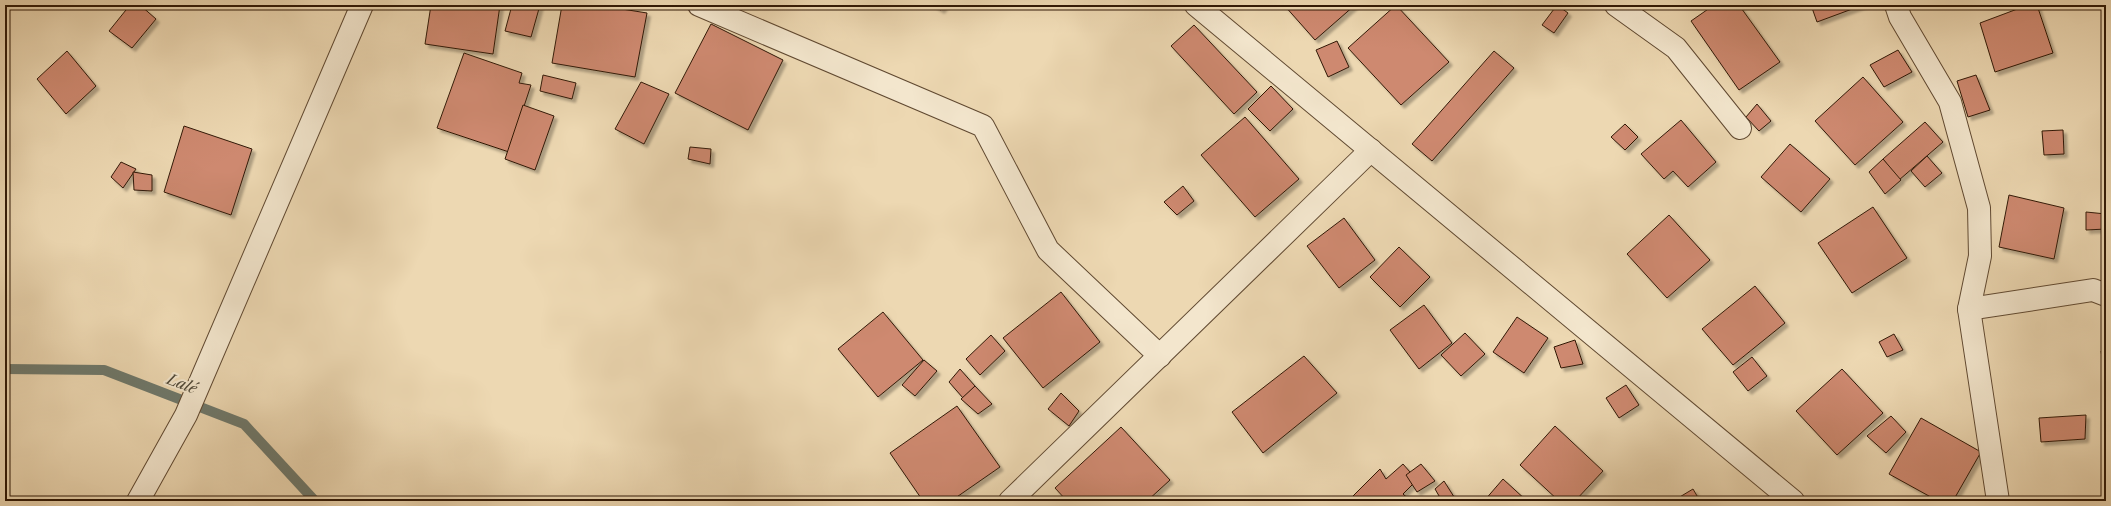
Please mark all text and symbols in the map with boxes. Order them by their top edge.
water label: Lalé [164,369,201,398]

